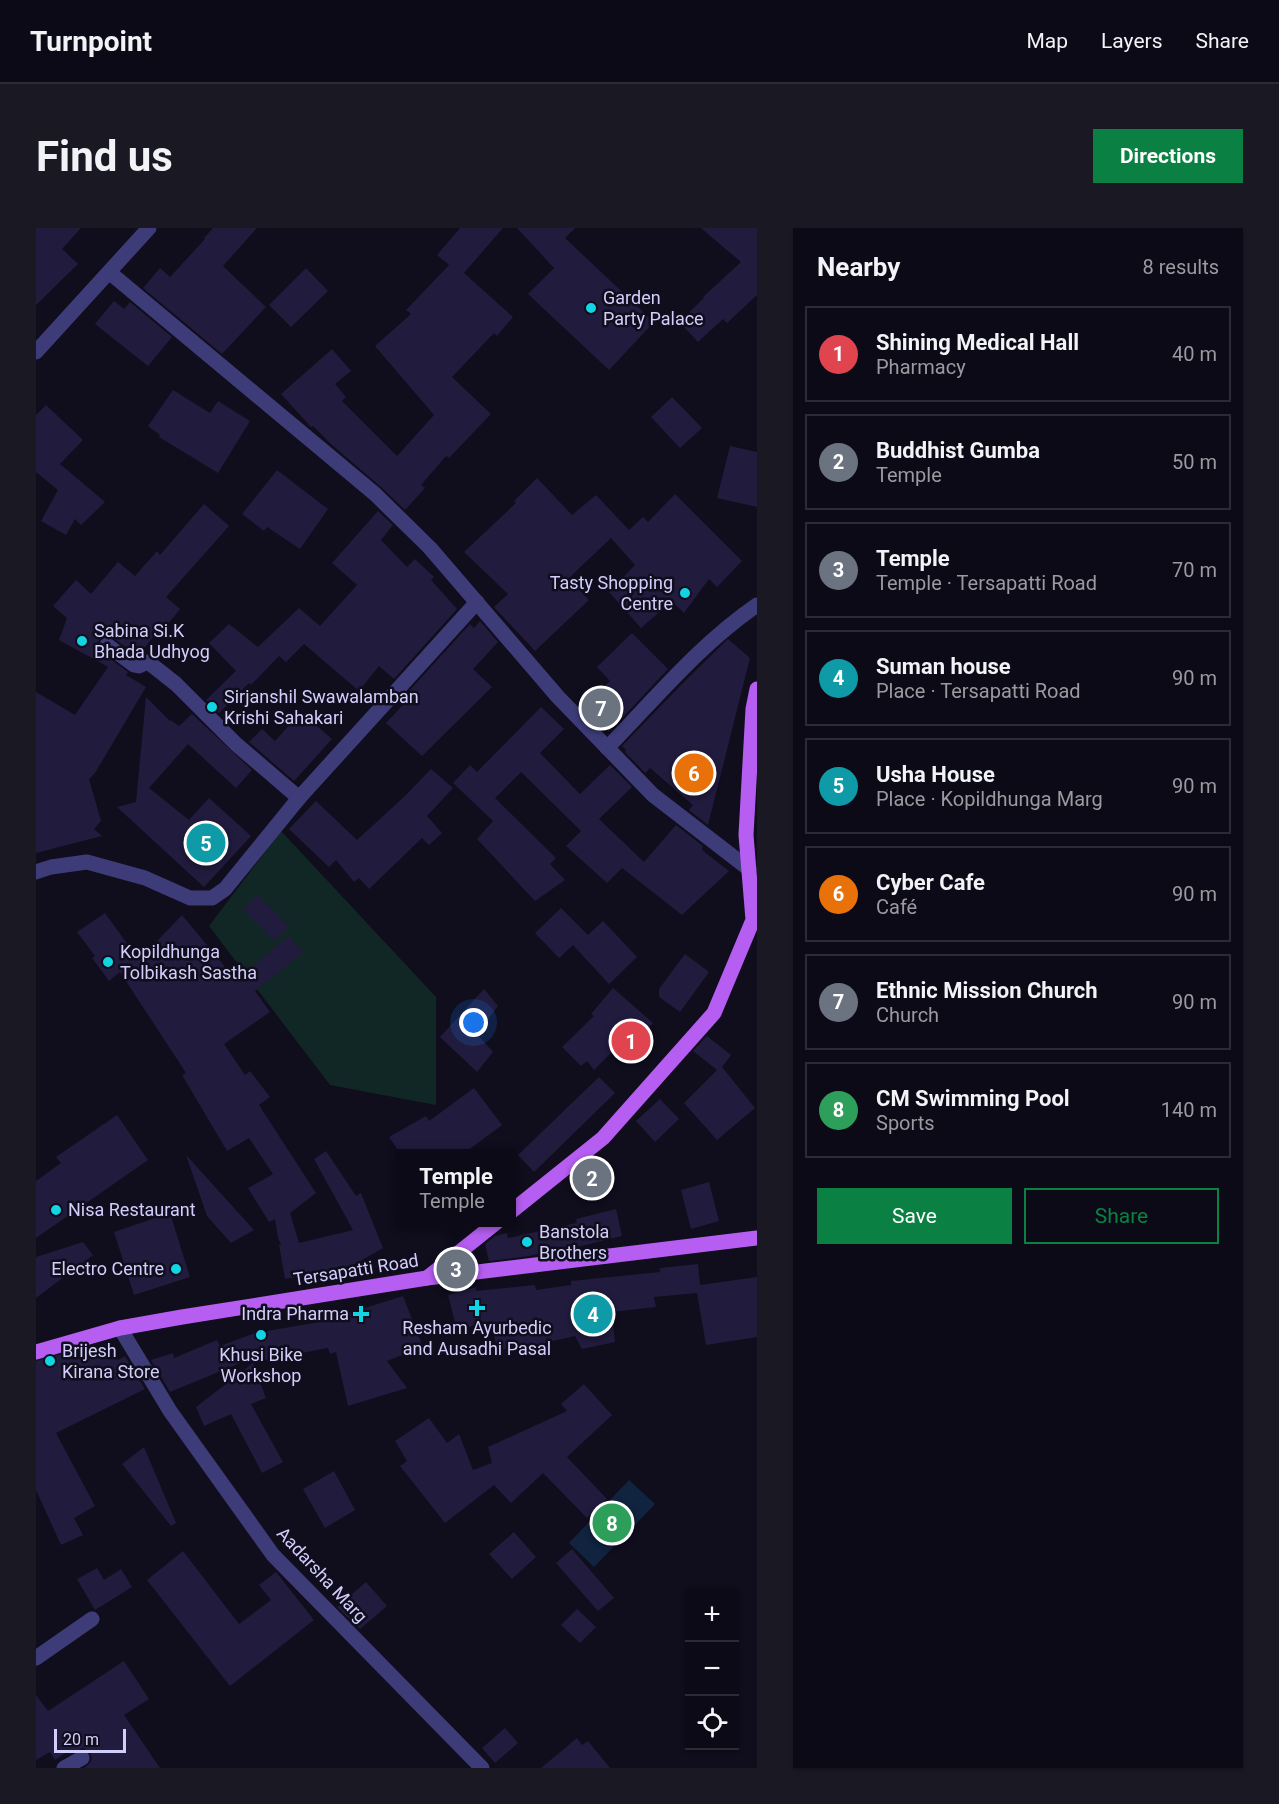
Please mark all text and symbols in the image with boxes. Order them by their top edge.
text: Turnpoint [30,25,152,58]
text: Map [1026,29,1068,53]
text: Layers [1101,29,1162,53]
text: Share [1195,29,1249,53]
button: Directions [1093,129,1243,183]
text: Find us [36,132,173,181]
text: Nearby [817,252,900,282]
text: 8 results [1143,255,1219,279]
place label: Garden Party Palace [603,287,704,329]
marker: Garden Party Palace [584,301,598,315]
text: Shining Medical Hall [876,330,1079,355]
text: 1 [833,342,844,366]
text: 40 m [1172,342,1217,366]
text: Pharmacy [876,355,966,379]
text: Buddhist Gumba [876,438,1040,463]
text: 2 [833,450,844,474]
text: 50 m [1172,450,1217,474]
text: Temple [876,463,942,487]
text: Temple [876,546,950,571]
text: 3 [833,558,844,582]
text: 70 m [1172,558,1217,582]
text: Temple · Tersapatti Road [876,571,1097,595]
place label: Tasty Shopping Centre [550,572,673,614]
marker: Tasty Shopping Centre [678,586,692,600]
place label: Sabina Si.K Bhada Udhyog [94,620,210,662]
marker: Sabina Si.K Bhada Udhyog [75,634,89,648]
text: Suman house [876,654,1011,679]
text: 4 [833,666,844,690]
text: 90 m [1172,666,1217,690]
text: Place · Tersapatti Road [876,679,1081,703]
place label: Sirjanshil Swawalamban Krishi Sahakari [224,686,419,728]
pin: 7 [582,686,620,730]
marker: Sirjanshil Swawalamban Krishi Sahakari [205,700,219,714]
pin: 6 [674,750,714,796]
text: Usha House [876,762,995,787]
text: 5 [833,774,844,798]
text: 90 m [1172,774,1217,798]
text: Place · Kopildhunga Marg [876,787,1103,811]
pin: 5 [186,820,226,866]
text: Cyber Cafe [876,870,985,895]
text: 6 [833,882,844,906]
text: 90 m [1172,882,1217,906]
text: Café [876,895,917,919]
place label: Kopildhunga Tolbikash Sastha [120,941,257,983]
marker: Kopildhunga Tolbikash Sastha [101,955,115,969]
text: Ethnic Mission Church [876,978,1098,1003]
text: 7 [833,990,844,1014]
text: 90 m [1172,990,1217,1014]
text: Church [876,1003,939,1027]
your location [459,1008,488,1037]
pin: 1 [612,1018,650,1064]
text: CM Swimming Pool [876,1086,1070,1111]
text: 8 [833,1098,844,1122]
text: 140 m [1161,1098,1217,1122]
text: Sports [876,1111,935,1135]
popup [396,1149,516,1227]
pin: 2 [572,1156,612,1200]
text: Temple [419,1164,493,1189]
button: Save [817,1188,1012,1244]
button: Share [1024,1188,1219,1244]
text: Temple [419,1189,485,1213]
place label: Nisa Restaurant [68,1199,196,1220]
marker: Nisa Restaurant [49,1203,63,1217]
place label: Banstola Brothers [539,1221,609,1263]
marker: Banstola Brothers [520,1235,534,1249]
pin: 3 [436,1246,476,1292]
street label: Tersapatti Road [292,1249,420,1290]
place label: Electro Centre [51,1258,164,1279]
marker: Electro Centre [169,1262,183,1276]
pin: 4 [574,1292,612,1336]
marker: Resham Ayurbedic and Ausadhi Pasal [470,1301,484,1315]
place label: Indra Pharma [241,1303,349,1324]
marker: Indra Pharma [354,1307,368,1321]
place label: Resham Ayurbedic and Ausadhi Pasal [402,1317,552,1359]
marker: Khusi Bike Workshop [254,1328,268,1342]
place label: Brijesh Kirana Store [62,1340,160,1382]
place label: Khusi Bike Workshop [219,1344,303,1386]
marker: Brijesh Kirana Store [43,1354,57,1368]
pin: 8 [592,1500,632,1546]
street label: Aadarsha Marg [273,1523,372,1627]
map controls [685,1588,739,1750]
button: + [685,1588,739,1642]
button: − [685,1642,739,1696]
button: locate [685,1696,739,1750]
scale bar [54,1726,126,1754]
text: 20 m [63,1730,99,1749]

